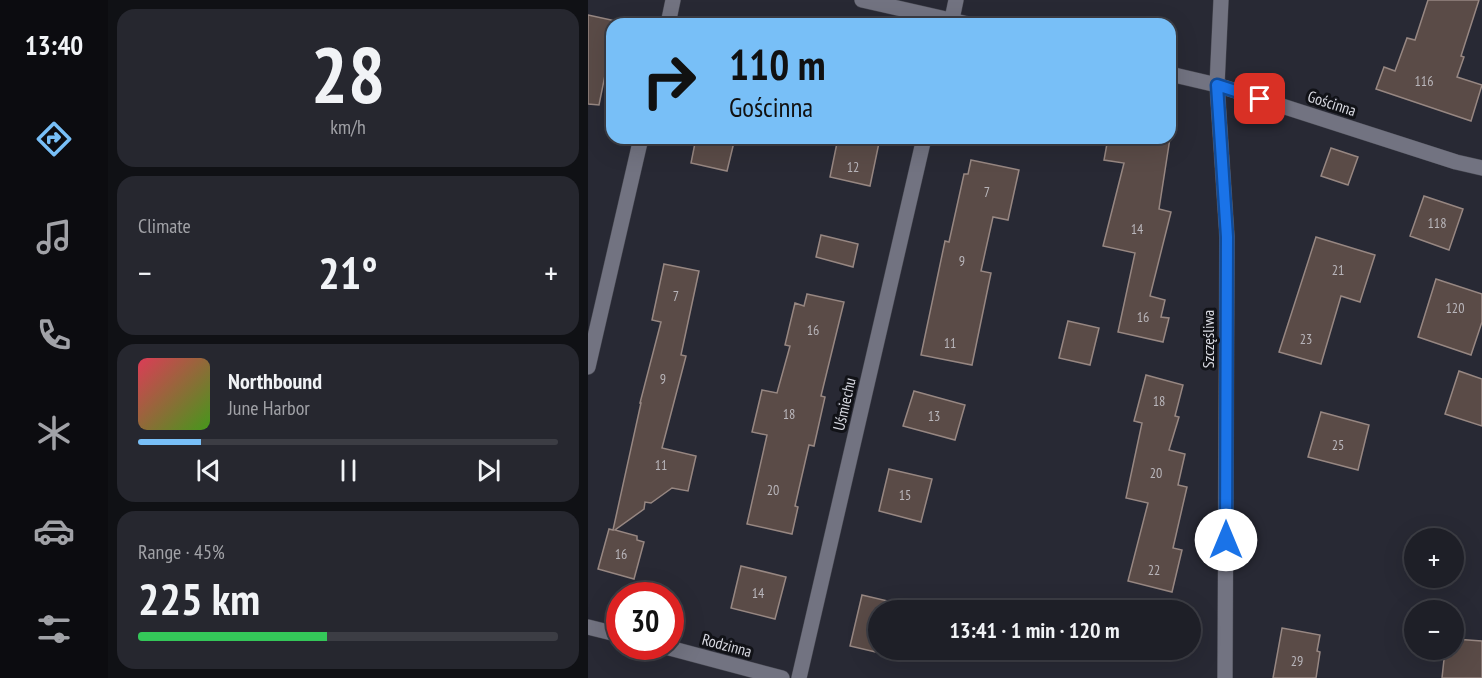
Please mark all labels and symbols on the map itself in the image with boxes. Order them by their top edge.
house number: 116 [1415,72,1433,90]
pin [1234,73,1285,124]
street label: Gościnna [1305,86,1359,120]
house number: 12 [847,158,859,176]
house number: 7 [984,183,990,201]
house number: 118 [1428,214,1446,232]
house number: 14 [1131,220,1144,238]
house number: 9 [959,252,965,270]
house number: 21 [1332,261,1344,279]
house number: 7 [673,287,679,305]
house number: 120 [1446,299,1464,317]
house number: 16 [1137,308,1149,326]
street label: Szczęśliwa [1198,310,1218,368]
house number: 16 [807,321,819,339]
house number: 23 [1300,330,1312,348]
house number: 11 [944,334,956,352]
house number: 9 [660,370,666,388]
street label: Uśmiechu [828,375,860,432]
house number: 18 [1153,392,1165,410]
house number: 18 [783,405,795,423]
house number: 13 [928,407,940,425]
house number: 25 [1332,436,1344,454]
house number: 11 [655,456,667,474]
house number: 20 [1150,464,1162,482]
house number: 20 [767,481,779,499]
house number: 15 [899,486,911,504]
position arrow [1194,508,1258,572]
house number: 16 [615,545,627,563]
house number: 22 [1148,561,1160,579]
speed limit sign: 30 [606,582,684,660]
house number: 14 [752,584,765,602]
street label: Rodzinna [700,629,754,661]
house number: 29 [1291,652,1303,670]

